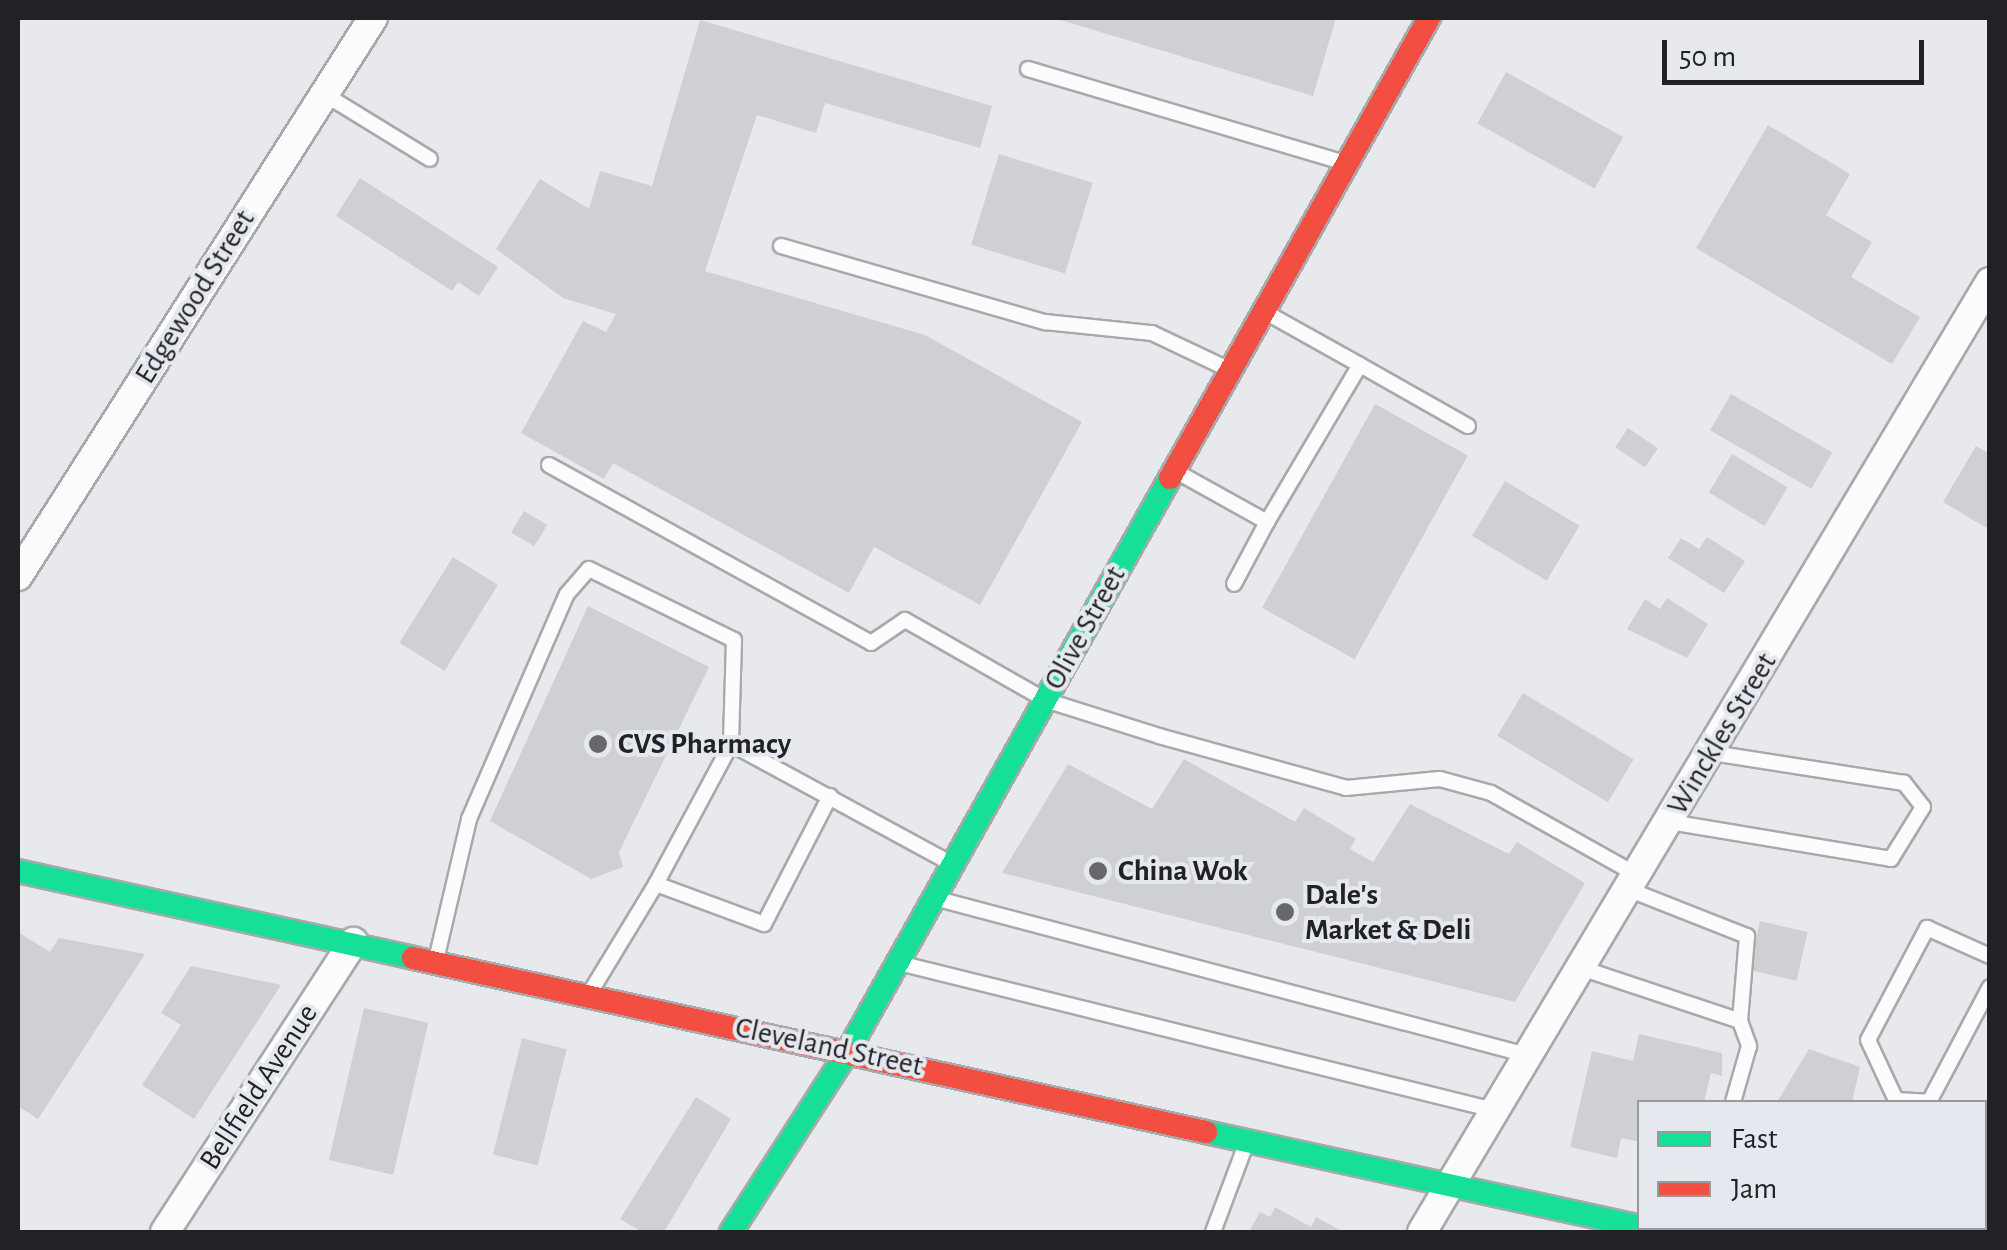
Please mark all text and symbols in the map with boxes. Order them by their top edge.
scale bar [1667,20,1930,82]
text: 50 m [1679,42,1736,72]
street label: Edgewood Street [127,203,263,391]
street label: Olive Street [1036,560,1134,696]
street label: Winckles Street [1660,646,1784,822]
place label: CVS Pharmacy [618,726,791,762]
marker: CVS Pharmacy [587,733,609,755]
place label: China Wok [1118,853,1248,889]
marker: China Wok [1087,860,1109,882]
place label: Dale's Market & Deli [1305,877,1471,948]
marker: Dale's Market & Deli [1274,901,1296,923]
street label: Bellfield Avenue [192,997,326,1177]
street label: Cleveland Street [732,1010,926,1084]
legend [1637,1100,1987,1230]
text: Fast [1731,1124,1778,1154]
text: Jam [1731,1174,1777,1204]

